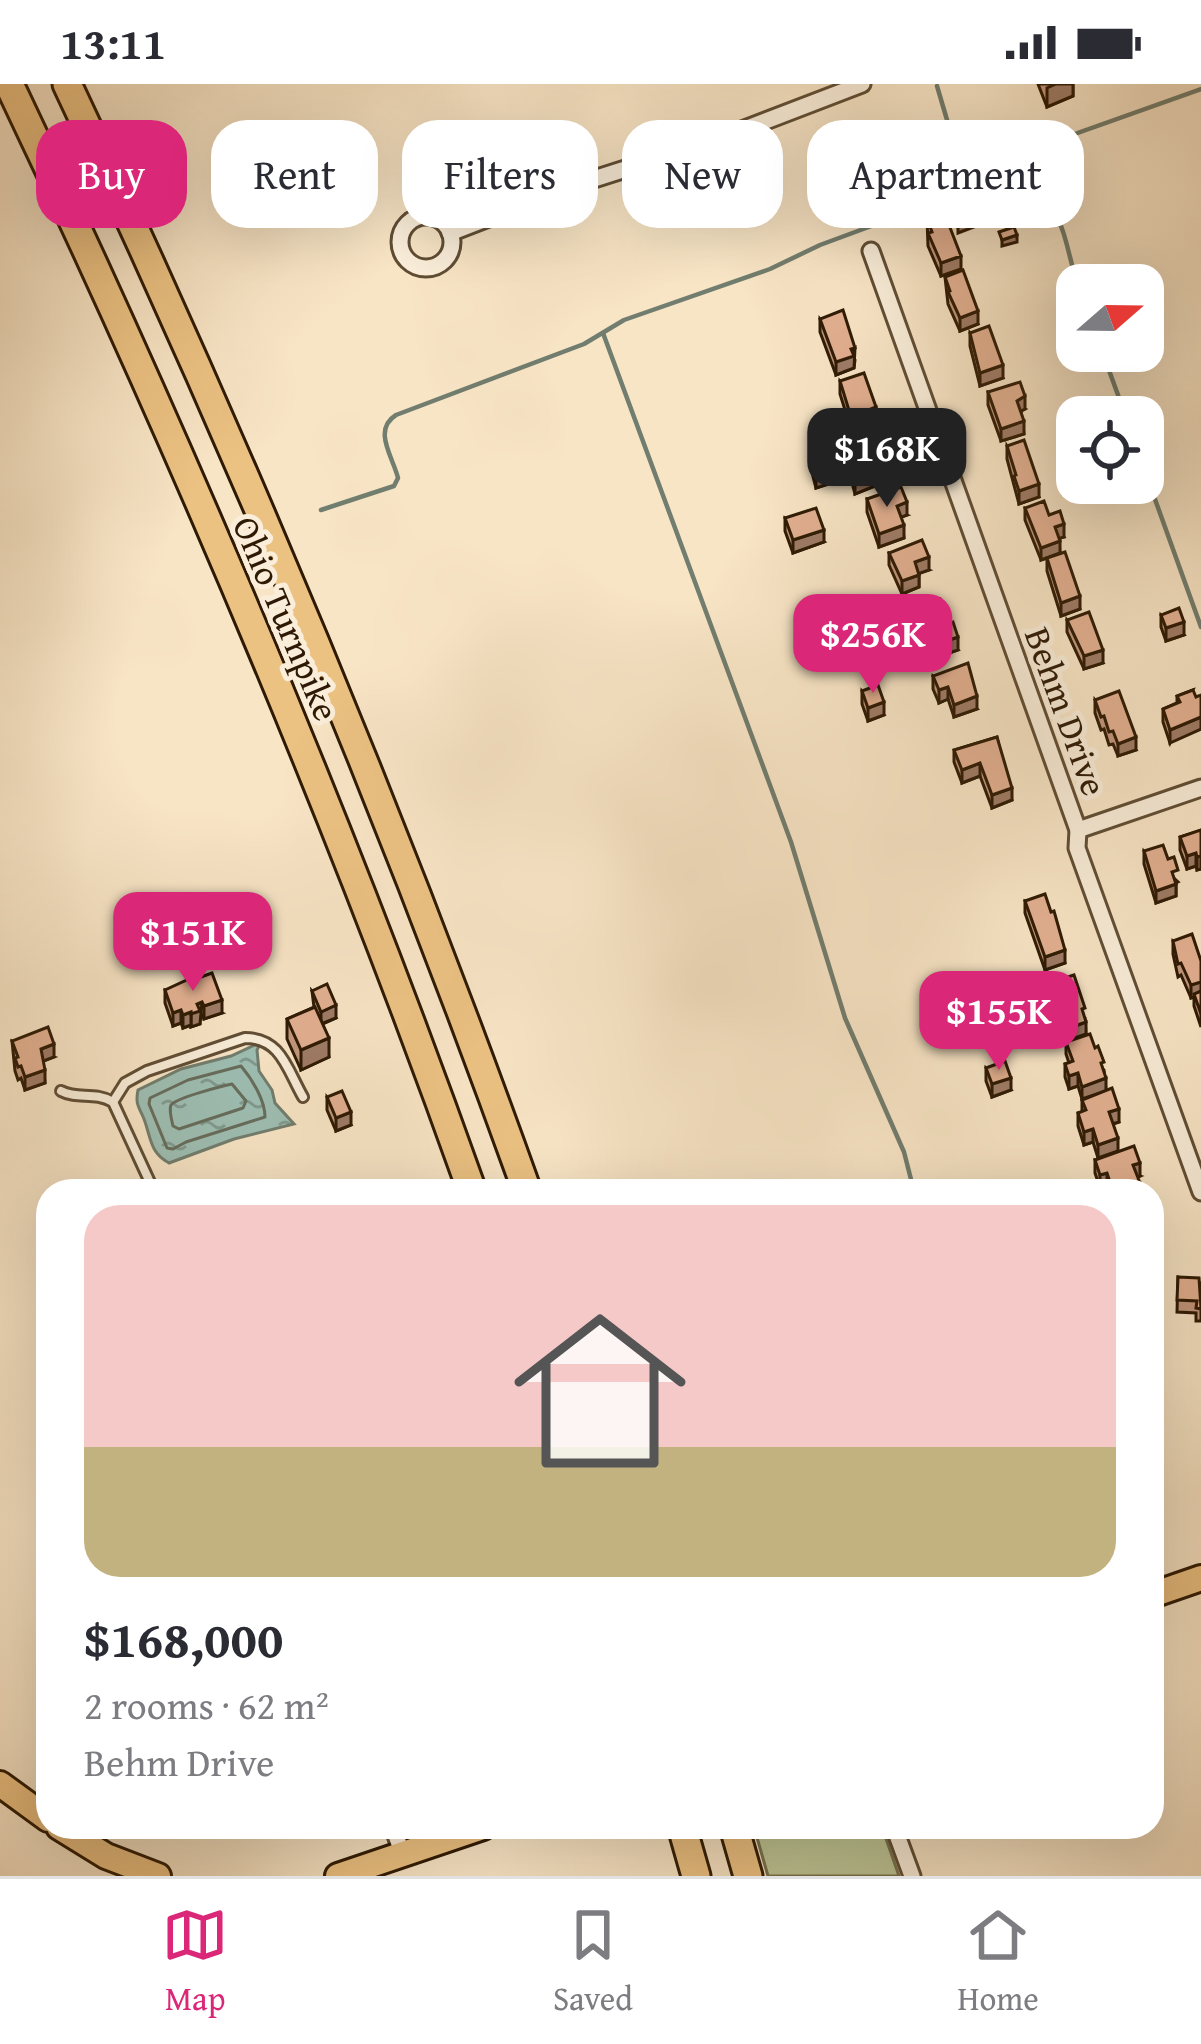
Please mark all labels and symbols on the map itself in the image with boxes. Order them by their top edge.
north arrow [1056,264,1164,372]
pin: $168K [803,408,971,510]
street label: Ohio Turnpike [220,508,354,728]
pin: $256K [789,594,957,696]
street label: Behm Drive [1012,619,1122,803]
pin: $151K [109,892,277,994]
pin: $155K [915,971,1083,1073]

